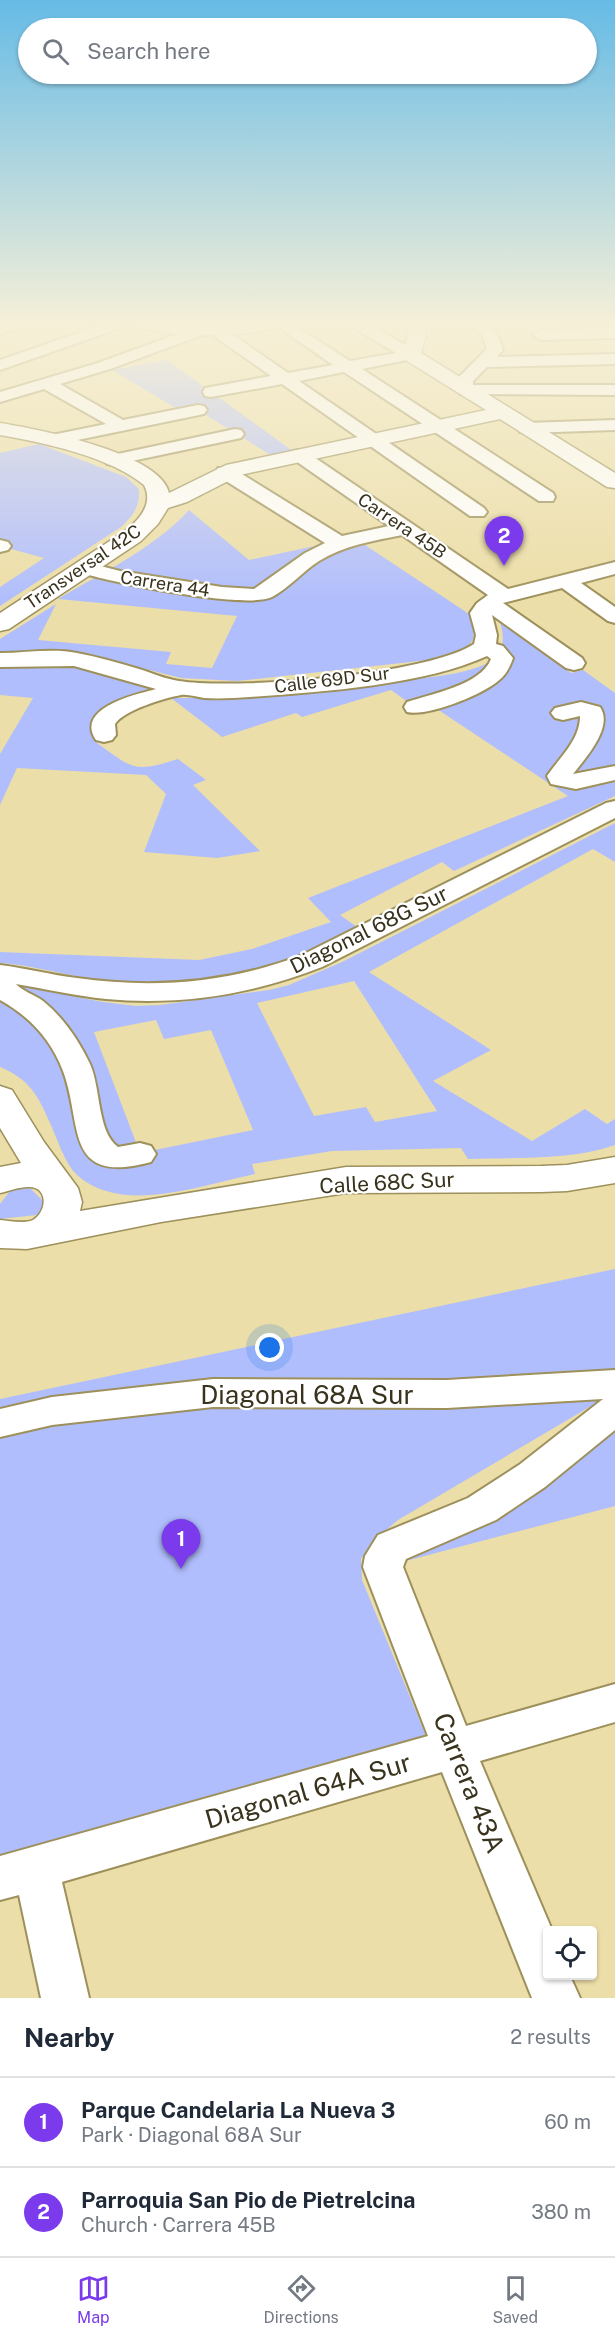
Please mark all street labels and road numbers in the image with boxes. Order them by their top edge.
street label: Carrera 45B [354,488,450,563]
street label: Transversal 42C [21,520,145,613]
street label: Carrera 44 [119,566,211,601]
street label: Calle 69D Sur [273,662,391,697]
street label: Diagonal 68G Sur [286,880,452,979]
street label: Calle 68C Sur [319,1166,455,1199]
street label: Diagonal 68A Sur [200,1379,414,1410]
street label: Carrera 43A [427,1708,512,1857]
street label: Diagonal 64A Sur [201,1746,414,1835]

